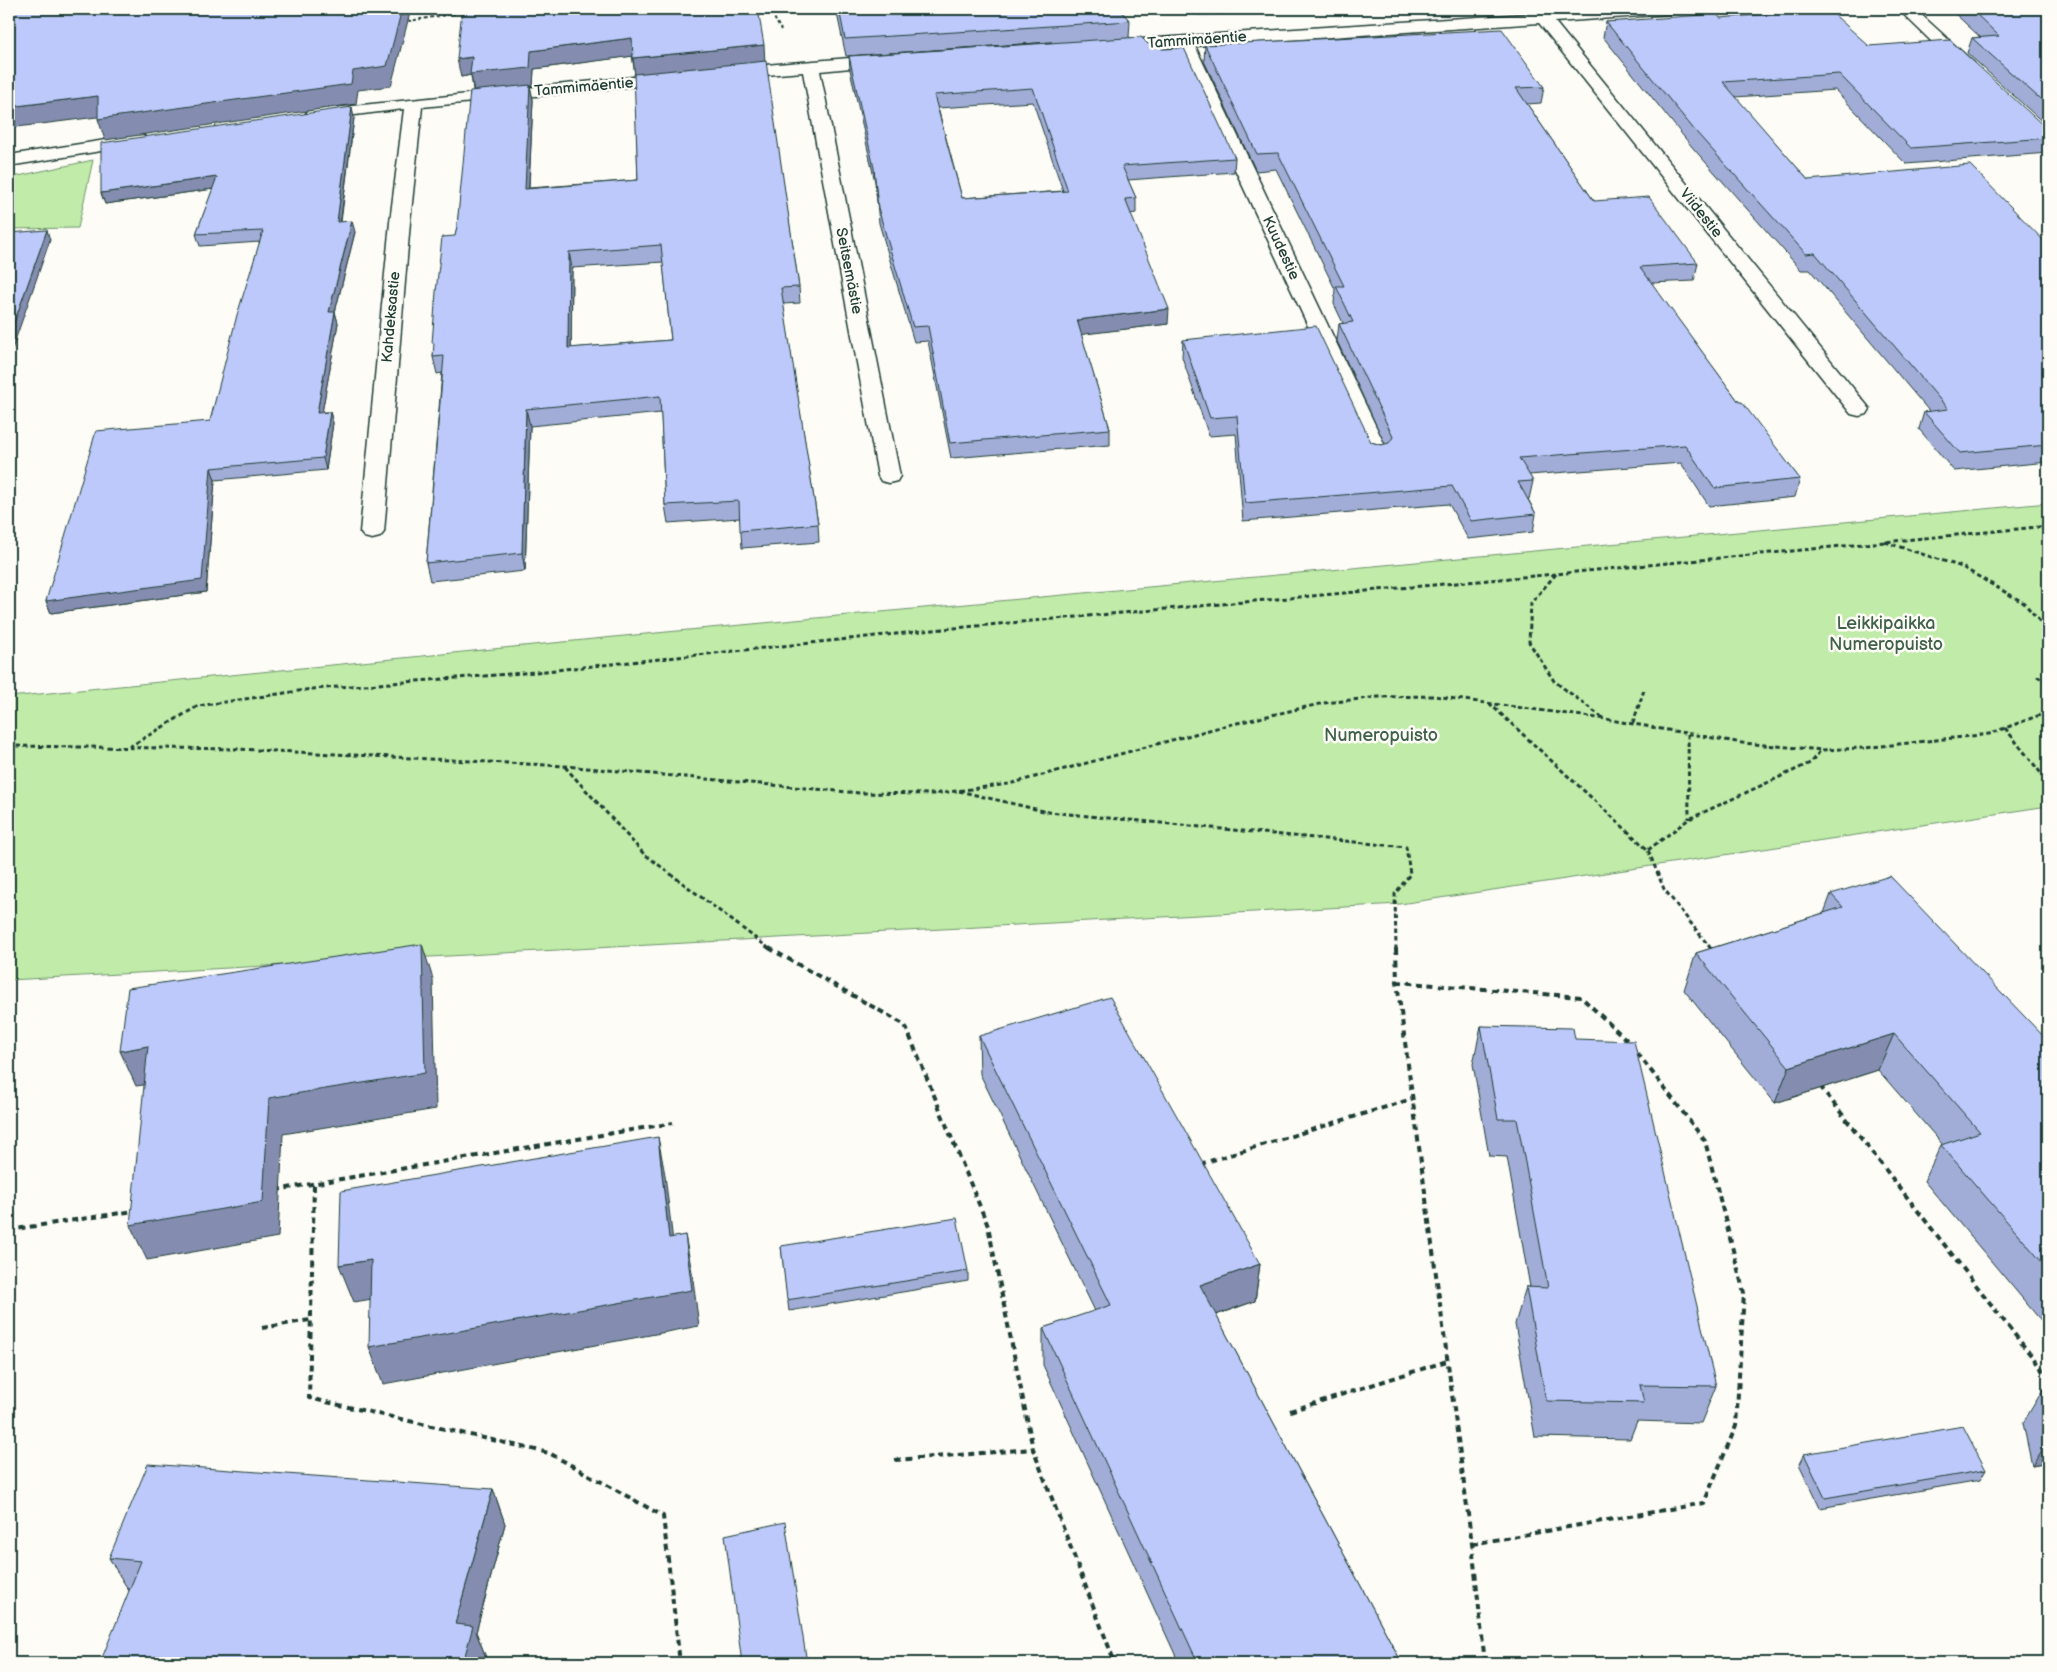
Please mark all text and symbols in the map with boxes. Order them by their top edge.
street label: Tammimäentie [1147,27,1247,53]
street label: Tammimäentie [534,73,634,101]
street label: Viidestie [1675,184,1727,242]
street label: Kuudestie [1258,213,1304,283]
street label: Seitsemästie [831,226,867,316]
street label: Kahdeksastie [378,271,404,363]
park label: Leikkipaikka Numeropuisto [1829,613,1943,655]
park label: Numeropuisto [1324,725,1438,746]

